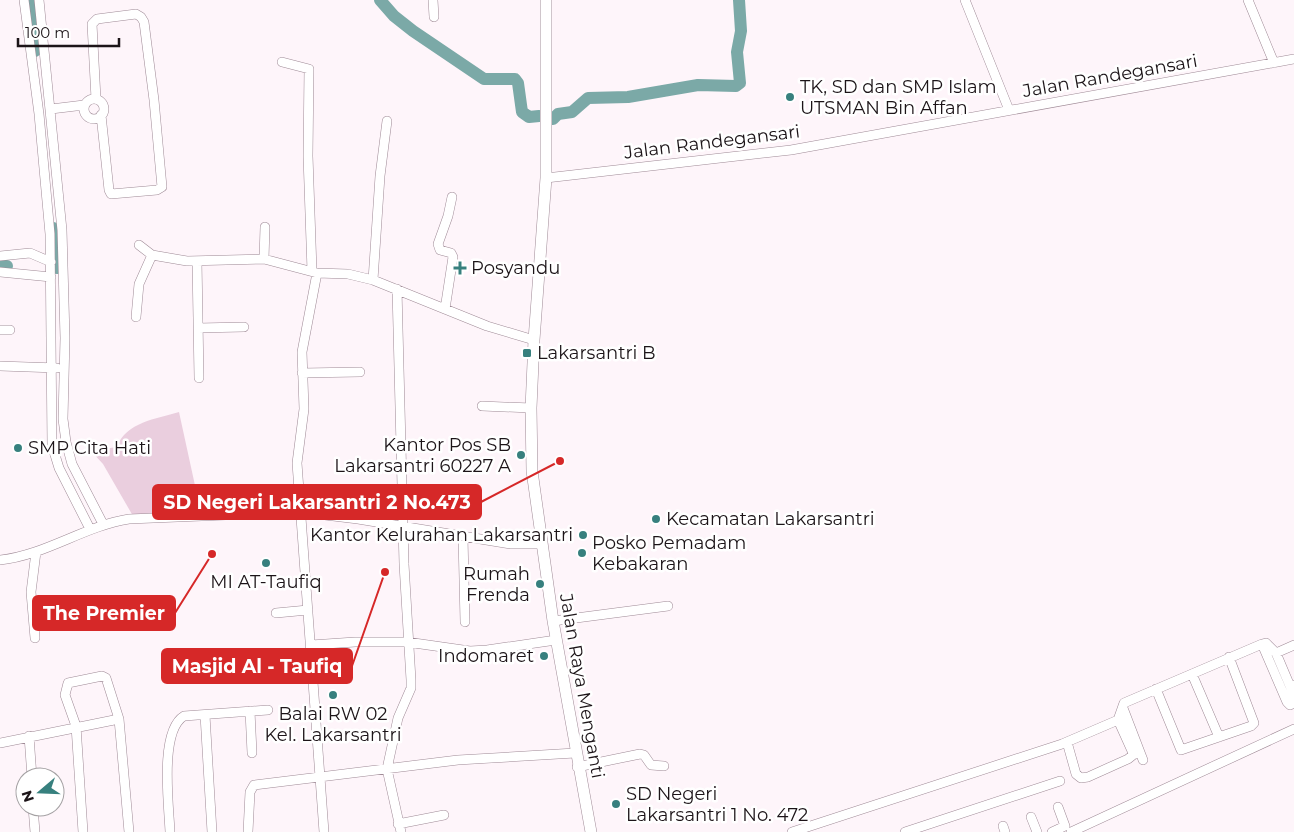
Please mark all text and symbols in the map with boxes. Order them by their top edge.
scale bar [18,15,119,47]
text: 100 m [25,23,70,42]
street label: Jalan Randegansari [1020,50,1199,102]
place label: TK, SD dan SMP Islam UTSMAN Bin Affan [800,76,997,119]
marker: TK, SD dan SMP Islam UTSMAN Bin Affan [784,91,796,103]
street label: Jalan Randegansari [622,120,801,164]
place label: Posyandu [471,257,560,279]
marker: Posyandu [453,261,467,275]
place label: Lakarsantri B [537,342,656,364]
marker: Lakarsantri B [521,347,533,359]
place label: Kantor Pos SB Lakarsantri 60227 A [334,434,511,477]
place label: SMP Cita Hati [28,437,151,459]
marker: SMP Cita Hati [12,442,24,454]
marker: Kantor Pos SB Lakarsantri 60227 A [515,449,527,461]
callout: SD Negeri Lakarsantri 2 No.473 [153,485,481,519]
text: SD Negeri Lakarsantri 2 No.473 [163,491,471,514]
place label: Kecamatan Lakarsantri [666,508,875,530]
marker: Kecamatan Lakarsantri [650,513,662,525]
place label: Kantor Kelurahan Lakarsantri [310,524,573,546]
marker: Kantor Kelurahan Lakarsantri [577,529,589,541]
place label: Posko Pemadam Kebakaran [592,532,746,575]
marker: Posko Pemadam Kebakaran [576,547,588,559]
marker: MI AT-Taufiq [260,557,272,569]
place label: Rumah Frenda [463,563,530,606]
place label: MI AT-Taufiq [210,571,322,593]
marker: Rumah Frenda [534,578,546,590]
street label: Jalan Raya Menganti [555,591,609,780]
callout: The Premier [33,596,175,630]
text: The Premier [43,602,165,625]
place label: Indomaret [438,645,534,667]
callout: Masjid Al - Taufiq [162,649,352,683]
marker: Indomaret [538,650,550,662]
text: Masjid Al - Taufiq [172,655,342,678]
marker: Balai RW 02 Kel. Lakarsantri [327,689,339,701]
place label: Balai RW 02 Kel. Lakarsantri [264,703,402,746]
north arrow [15,767,65,817]
place label: SD Negeri Lakarsantri 1 No. 472 [626,783,808,826]
text: N [17,788,38,805]
marker: SD Negeri Lakarsantri 1 No. 472 [610,798,622,810]

